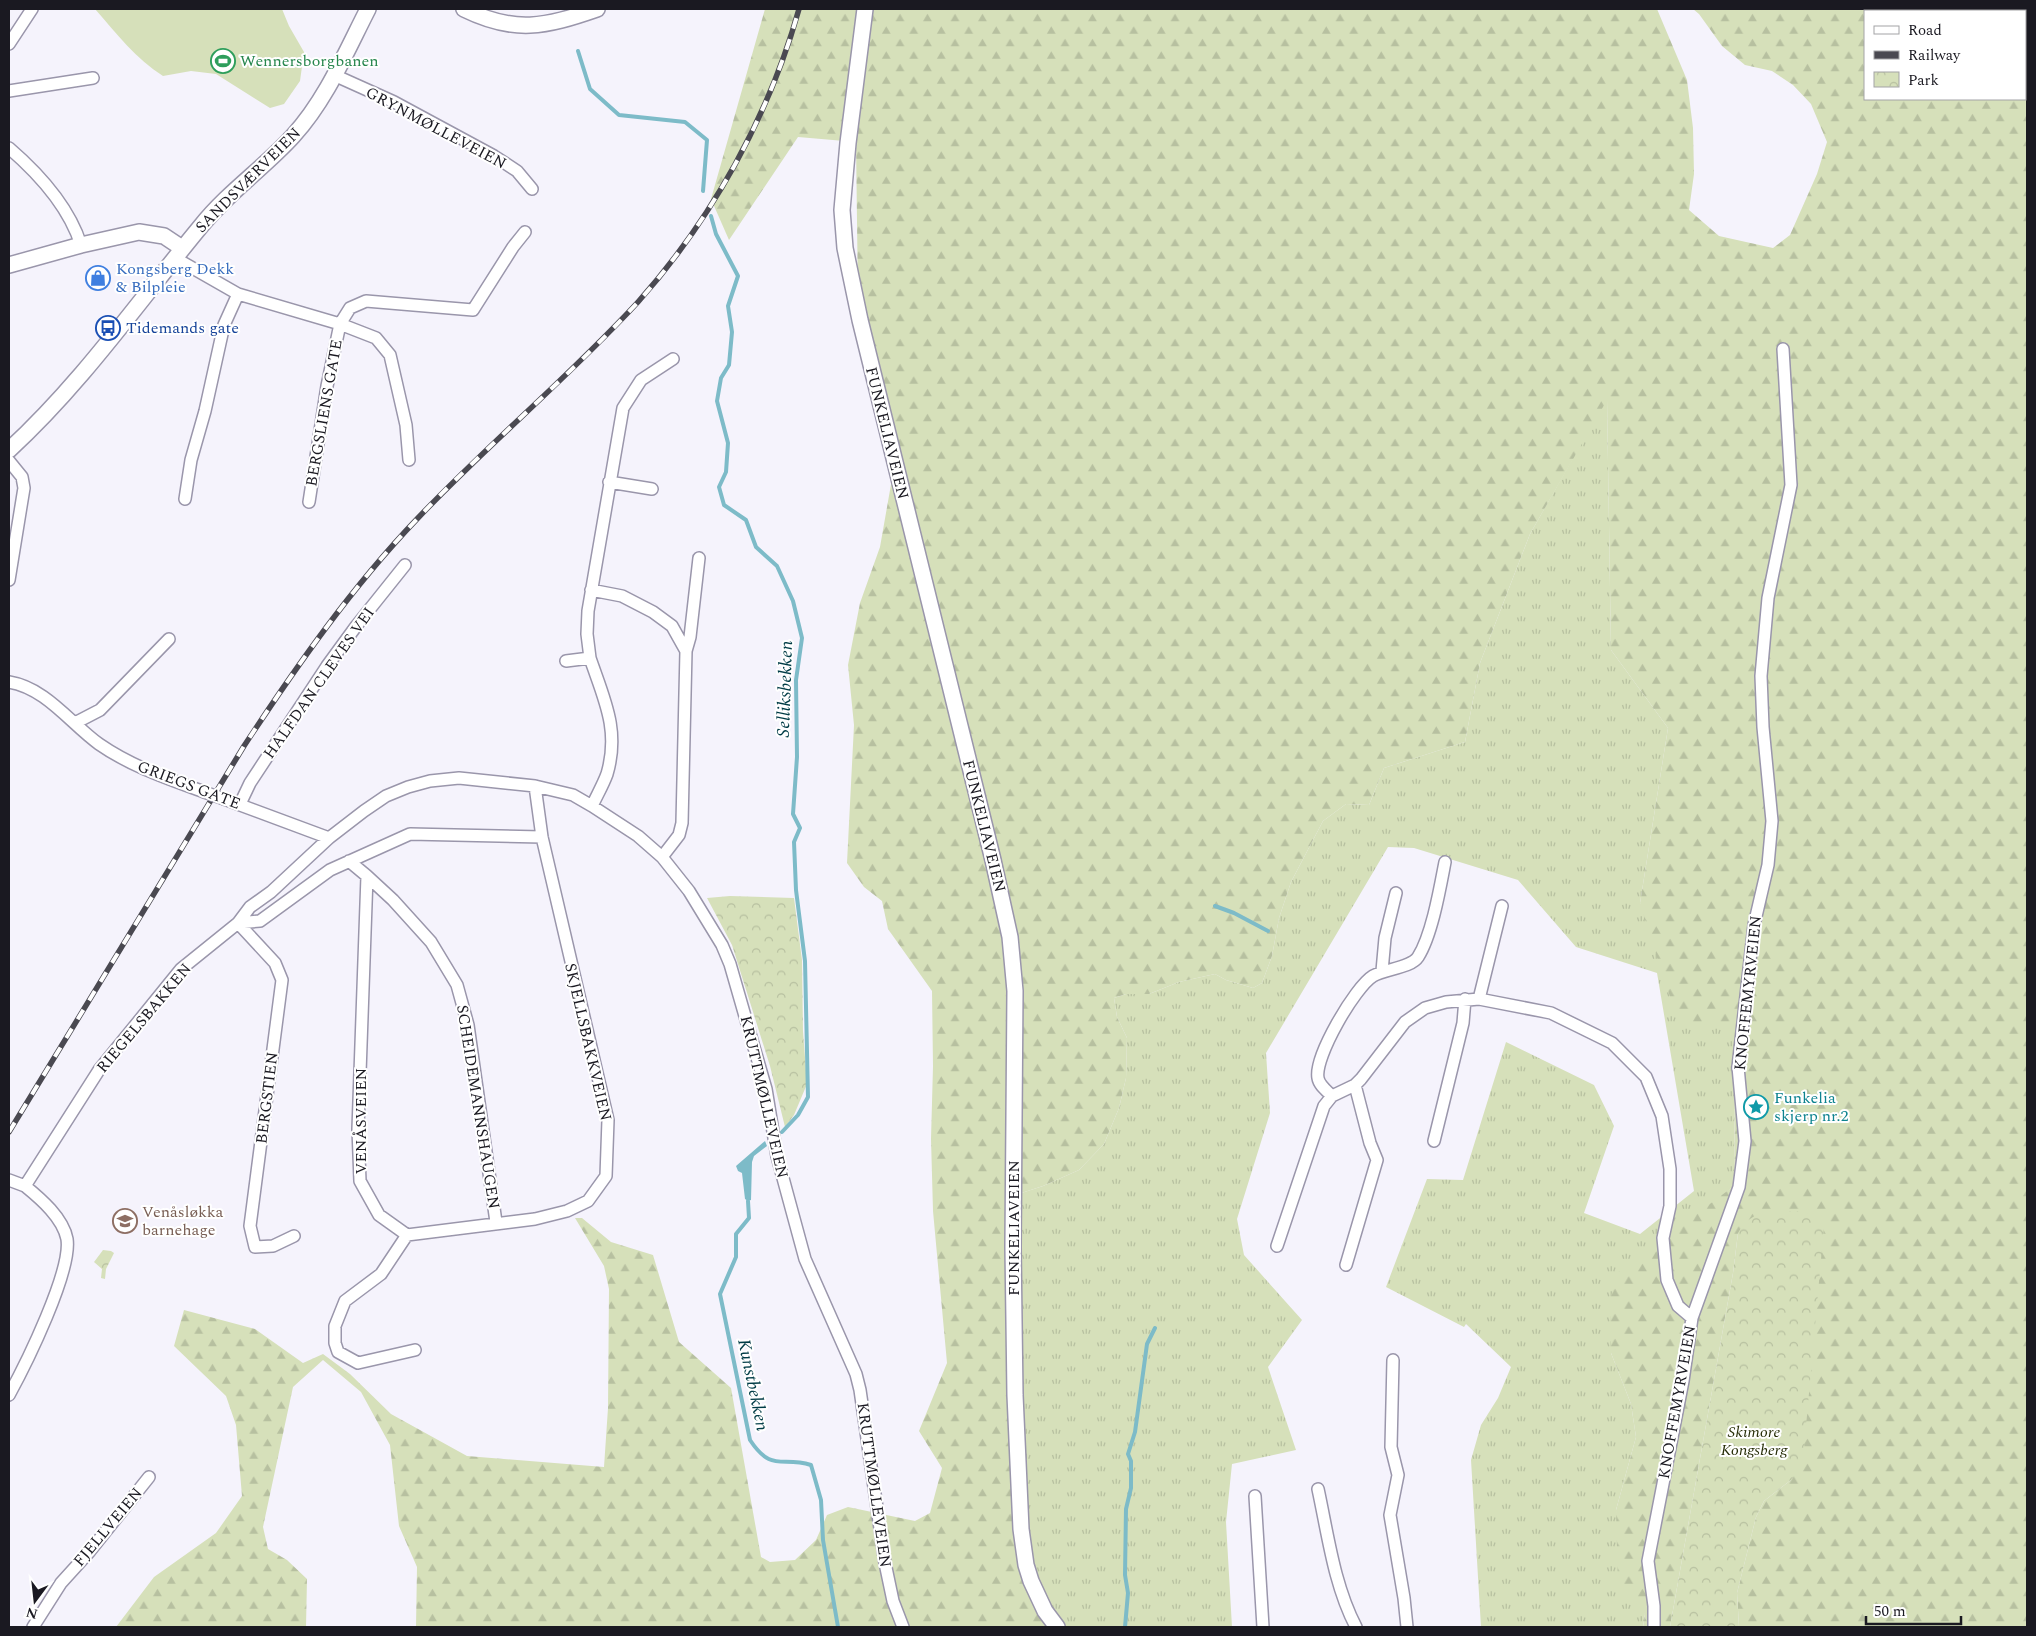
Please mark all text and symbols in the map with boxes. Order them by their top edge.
legend [1864,10,2026,100]
text: Road [1908,19,1942,42]
text: Railway [1908,44,1961,67]
sports icon: Wennersborgbanen [210,48,236,74]
place label: Wennersborgbanen [240,49,379,73]
text: Park [1908,69,1939,92]
street label: GRYNMØLLEVEIEN [361,81,511,175]
street label: SANDSVÆRVEIEN [190,122,306,238]
place label: Kongsberg Dekk & Bilpleie [116,257,234,299]
shop icon: Kongsberg Dekk & Bilpleie [85,265,111,291]
bus stop icon: Tidemands gate [95,315,121,341]
place label: Tidemands gate [126,316,239,340]
street label: BERGSLIENS GATE [299,338,349,488]
street label: FUNKELIAVEIEN [859,364,915,502]
street label: HALFDAN CLEVES VEI [257,602,381,764]
water label: Selliksbekken [770,640,800,738]
street label: GRIEGS GATE [134,754,244,816]
street label: FUNKELIAVEIEN [956,757,1012,895]
street label: KNOFFEMYRVEIEN [1728,914,1768,1072]
street label: RIEGELSBAKKEN [91,958,197,1078]
street label: SKJELLSBAKKVEIEN [558,961,618,1123]
street label: SCHEIDEMANNSHAUGEN [450,1003,506,1211]
street label: KRUTTMØLLEVEIEN [734,1013,794,1181]
street label: BERGSTIEN [249,1051,285,1145]
street label: VENÅSVEIEN [349,1068,373,1174]
place label: Funkelia skjerp nr.2 [1774,1086,1849,1128]
place icon: Funkelia skjerp nr.2 [1743,1094,1769,1120]
street label: FUNKELIAVEIEN [1002,1160,1026,1296]
place label: Venåsløkka barnehage [142,1200,224,1242]
school or university icon: Venåsløkka barnehage [112,1208,138,1234]
street label: KNOFFEMYRVEIEN [1652,1323,1702,1481]
water label: Kunstbekken [730,1336,776,1434]
street label: KRUTTMØLLEVEIEN [851,1401,897,1569]
park label: Skimore Kongsberg [1721,1420,1788,1462]
street label: FJELLVEIEN [68,1482,148,1572]
north arrow [10,1576,60,1626]
scale bar [1866,1594,1961,1626]
text: 50 m [1874,1600,1906,1623]
text: N [24,1601,40,1625]

